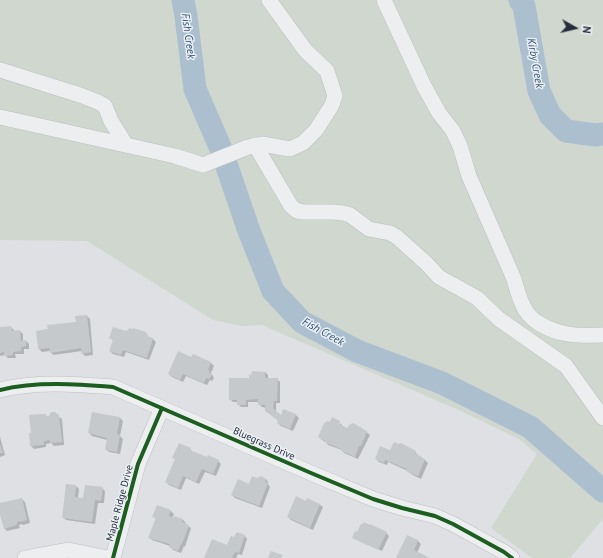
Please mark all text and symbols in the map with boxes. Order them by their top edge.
north arrow [555,8,595,48]
water label: Fish Creek [178,12,198,60]
text: N [579,25,594,34]
water label: Kirby Creek [524,37,546,89]
water label: Fish Creek [300,315,346,349]
street label: Bluegrass Drive [231,425,297,463]
street label: Maple Ridge Drive [104,464,136,542]

